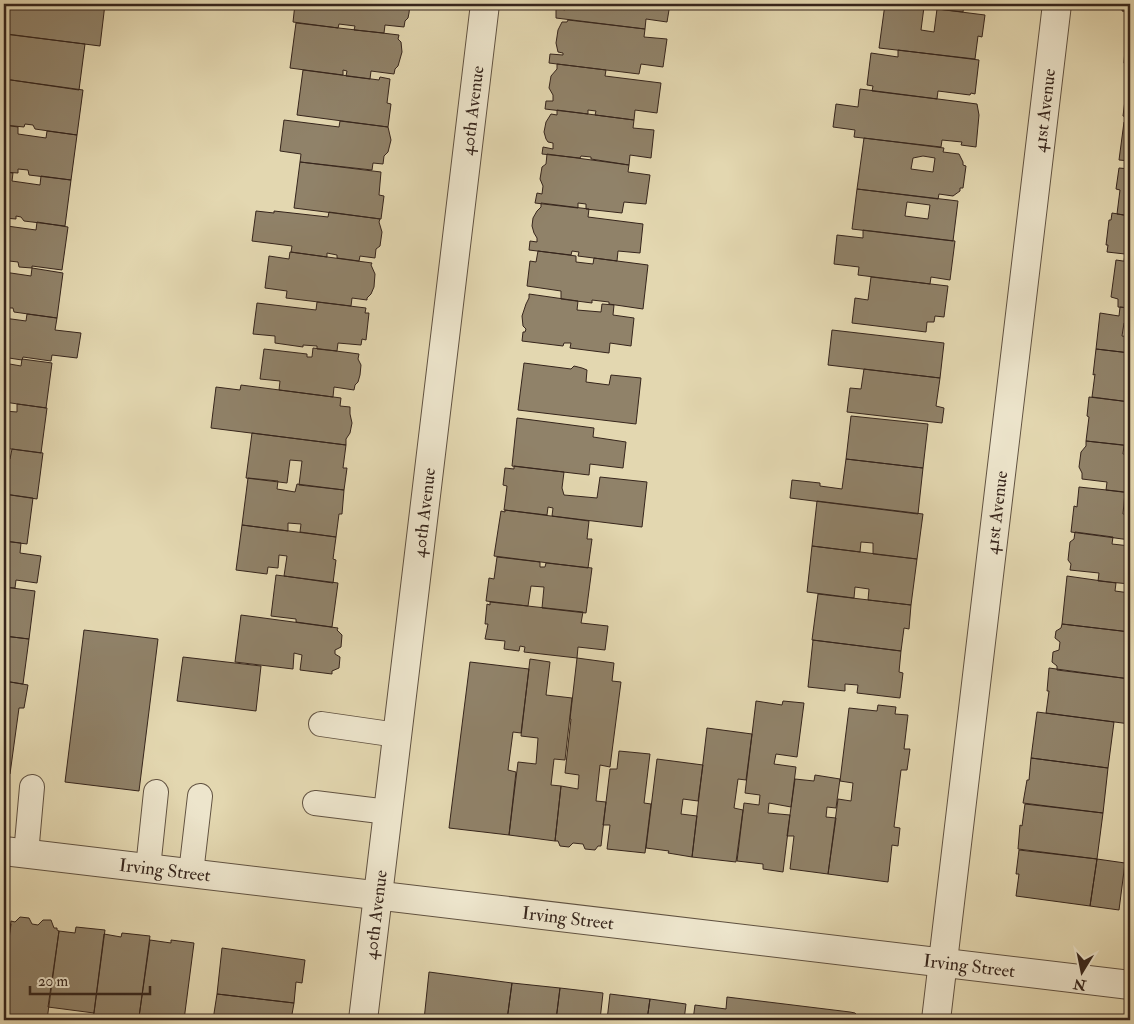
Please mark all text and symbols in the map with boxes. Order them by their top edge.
street label: 40th Avenue [455,64,489,157]
street label: 41st Avenue [1028,67,1061,154]
street label: 40th Avenue [407,466,441,559]
street label: 41st Avenue [980,469,1013,556]
street label: Irving Street [118,853,212,887]
street label: 40th Avenue [359,868,392,961]
street label: Irving Street [521,901,615,935]
north arrow [1056,946,1106,996]
street label: Irving Street [922,949,1016,983]
scale bar [30,964,150,996]
text: 20 m [38,972,68,991]
text: N [1072,975,1088,994]

